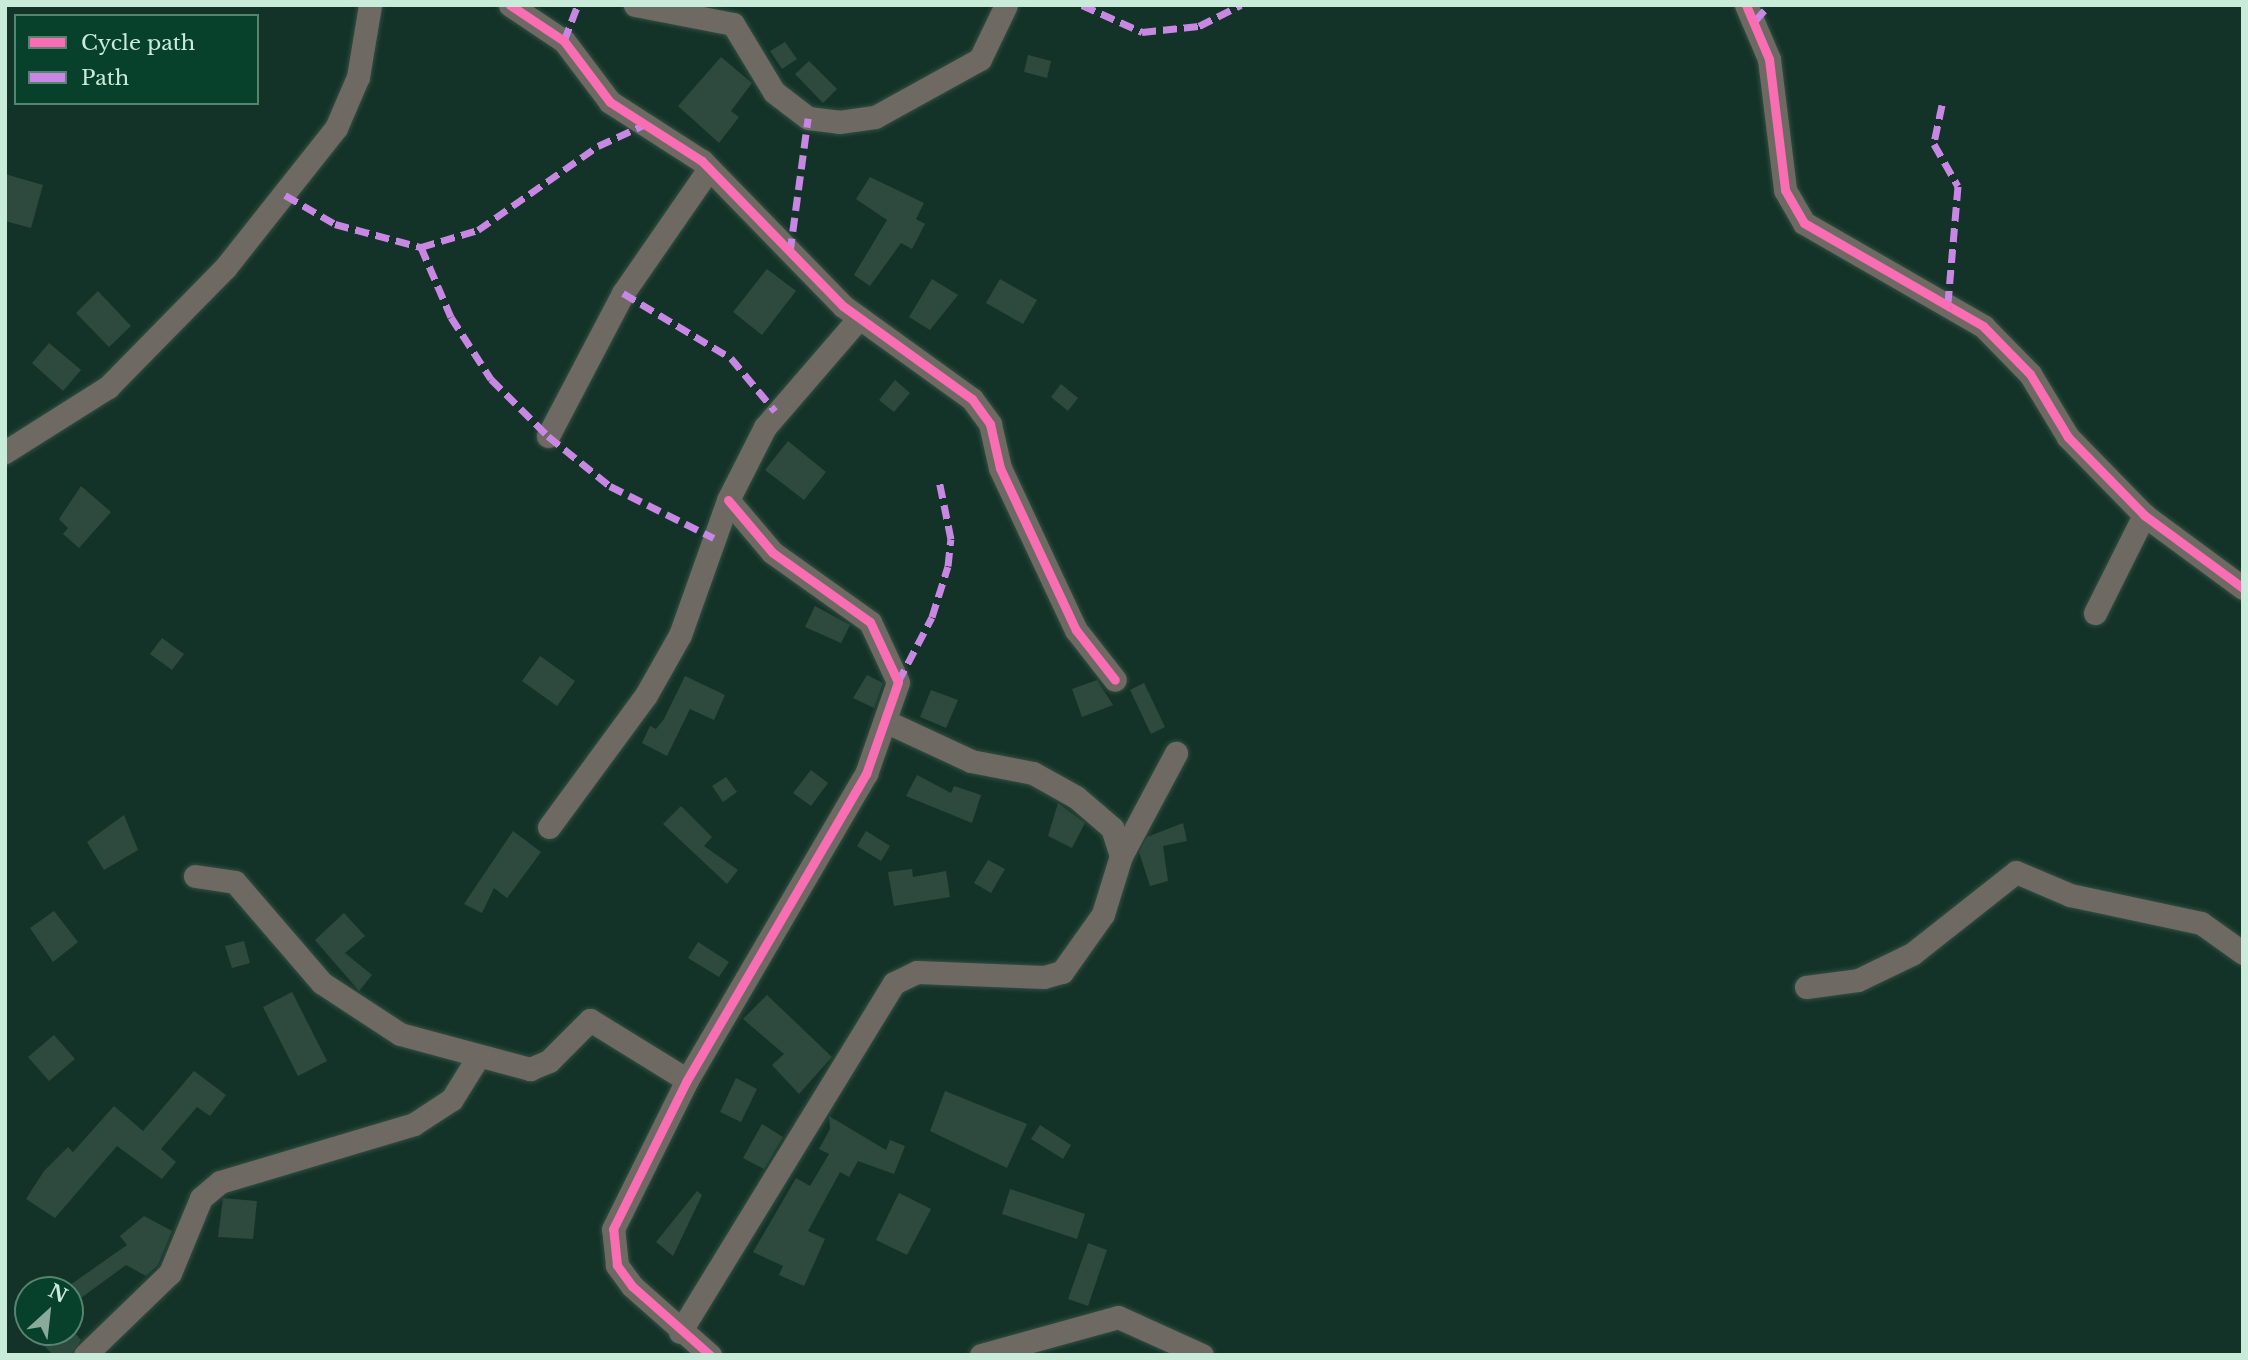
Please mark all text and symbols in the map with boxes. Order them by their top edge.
legend [14,14,259,105]
text: Cycle path [81,30,195,56]
text: Path [81,65,129,91]
north arrow [14,1276,84,1346]
text: N [45,1279,71,1308]

